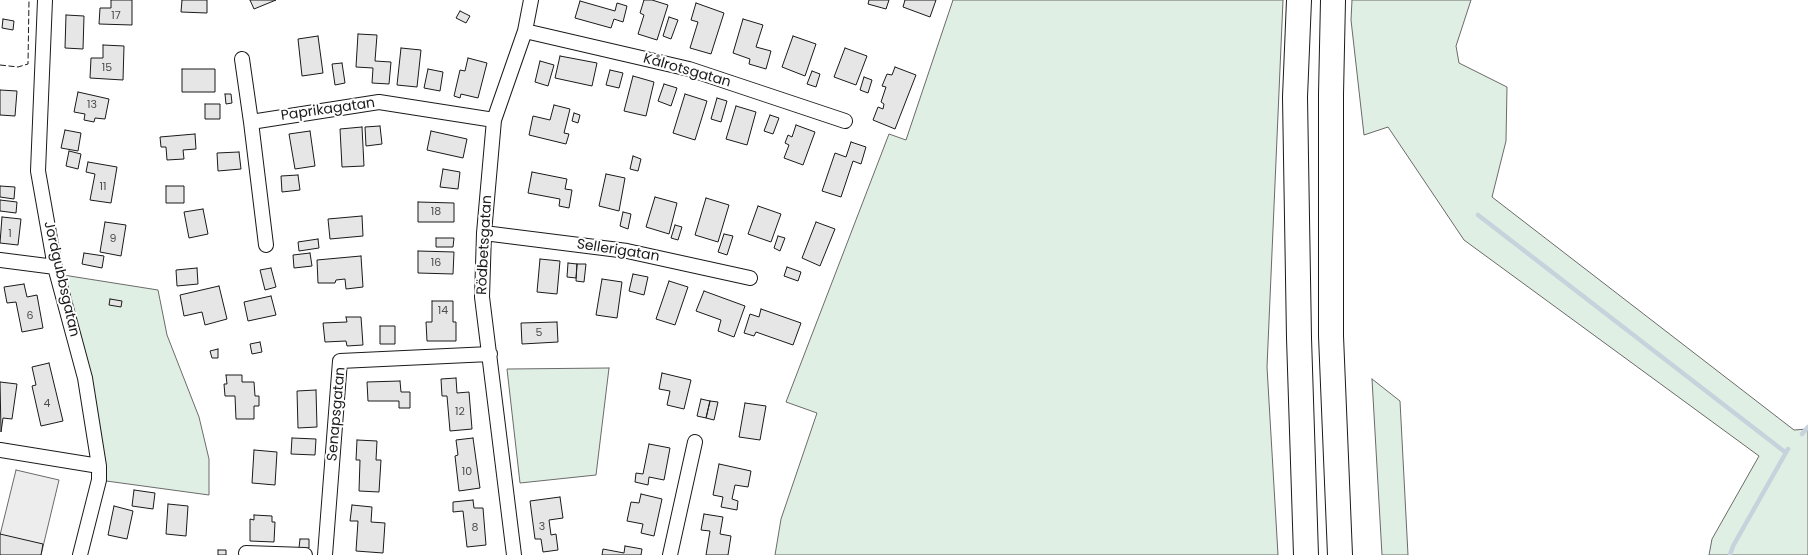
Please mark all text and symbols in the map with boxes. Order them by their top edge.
house number: 17 [111,9,121,23]
street label: Kålrotsgatan [641,50,733,92]
house number: 15 [102,61,112,75]
street label: Paprikagatan [280,95,376,125]
house number: 13 [87,98,97,112]
house number: 11 [99,180,107,194]
street label: Rödbetsgatan [474,195,496,295]
house number: 18 [431,205,441,219]
street label: Jordgubbsgatan [40,220,82,338]
house number: 1 [8,227,12,241]
house number: 9 [110,232,116,246]
street label: Sellerigatan [575,236,661,266]
house number: 16 [431,256,441,270]
house number: 14 [438,304,448,318]
house number: 6 [27,309,33,323]
house number: 5 [536,326,542,340]
street label: Senapsgatan [325,366,349,462]
house number: 4 [44,397,50,411]
house number: 12 [455,405,465,419]
house number: 10 [462,465,472,479]
house number: 3 [539,520,545,534]
house number: 8 [472,521,478,535]

